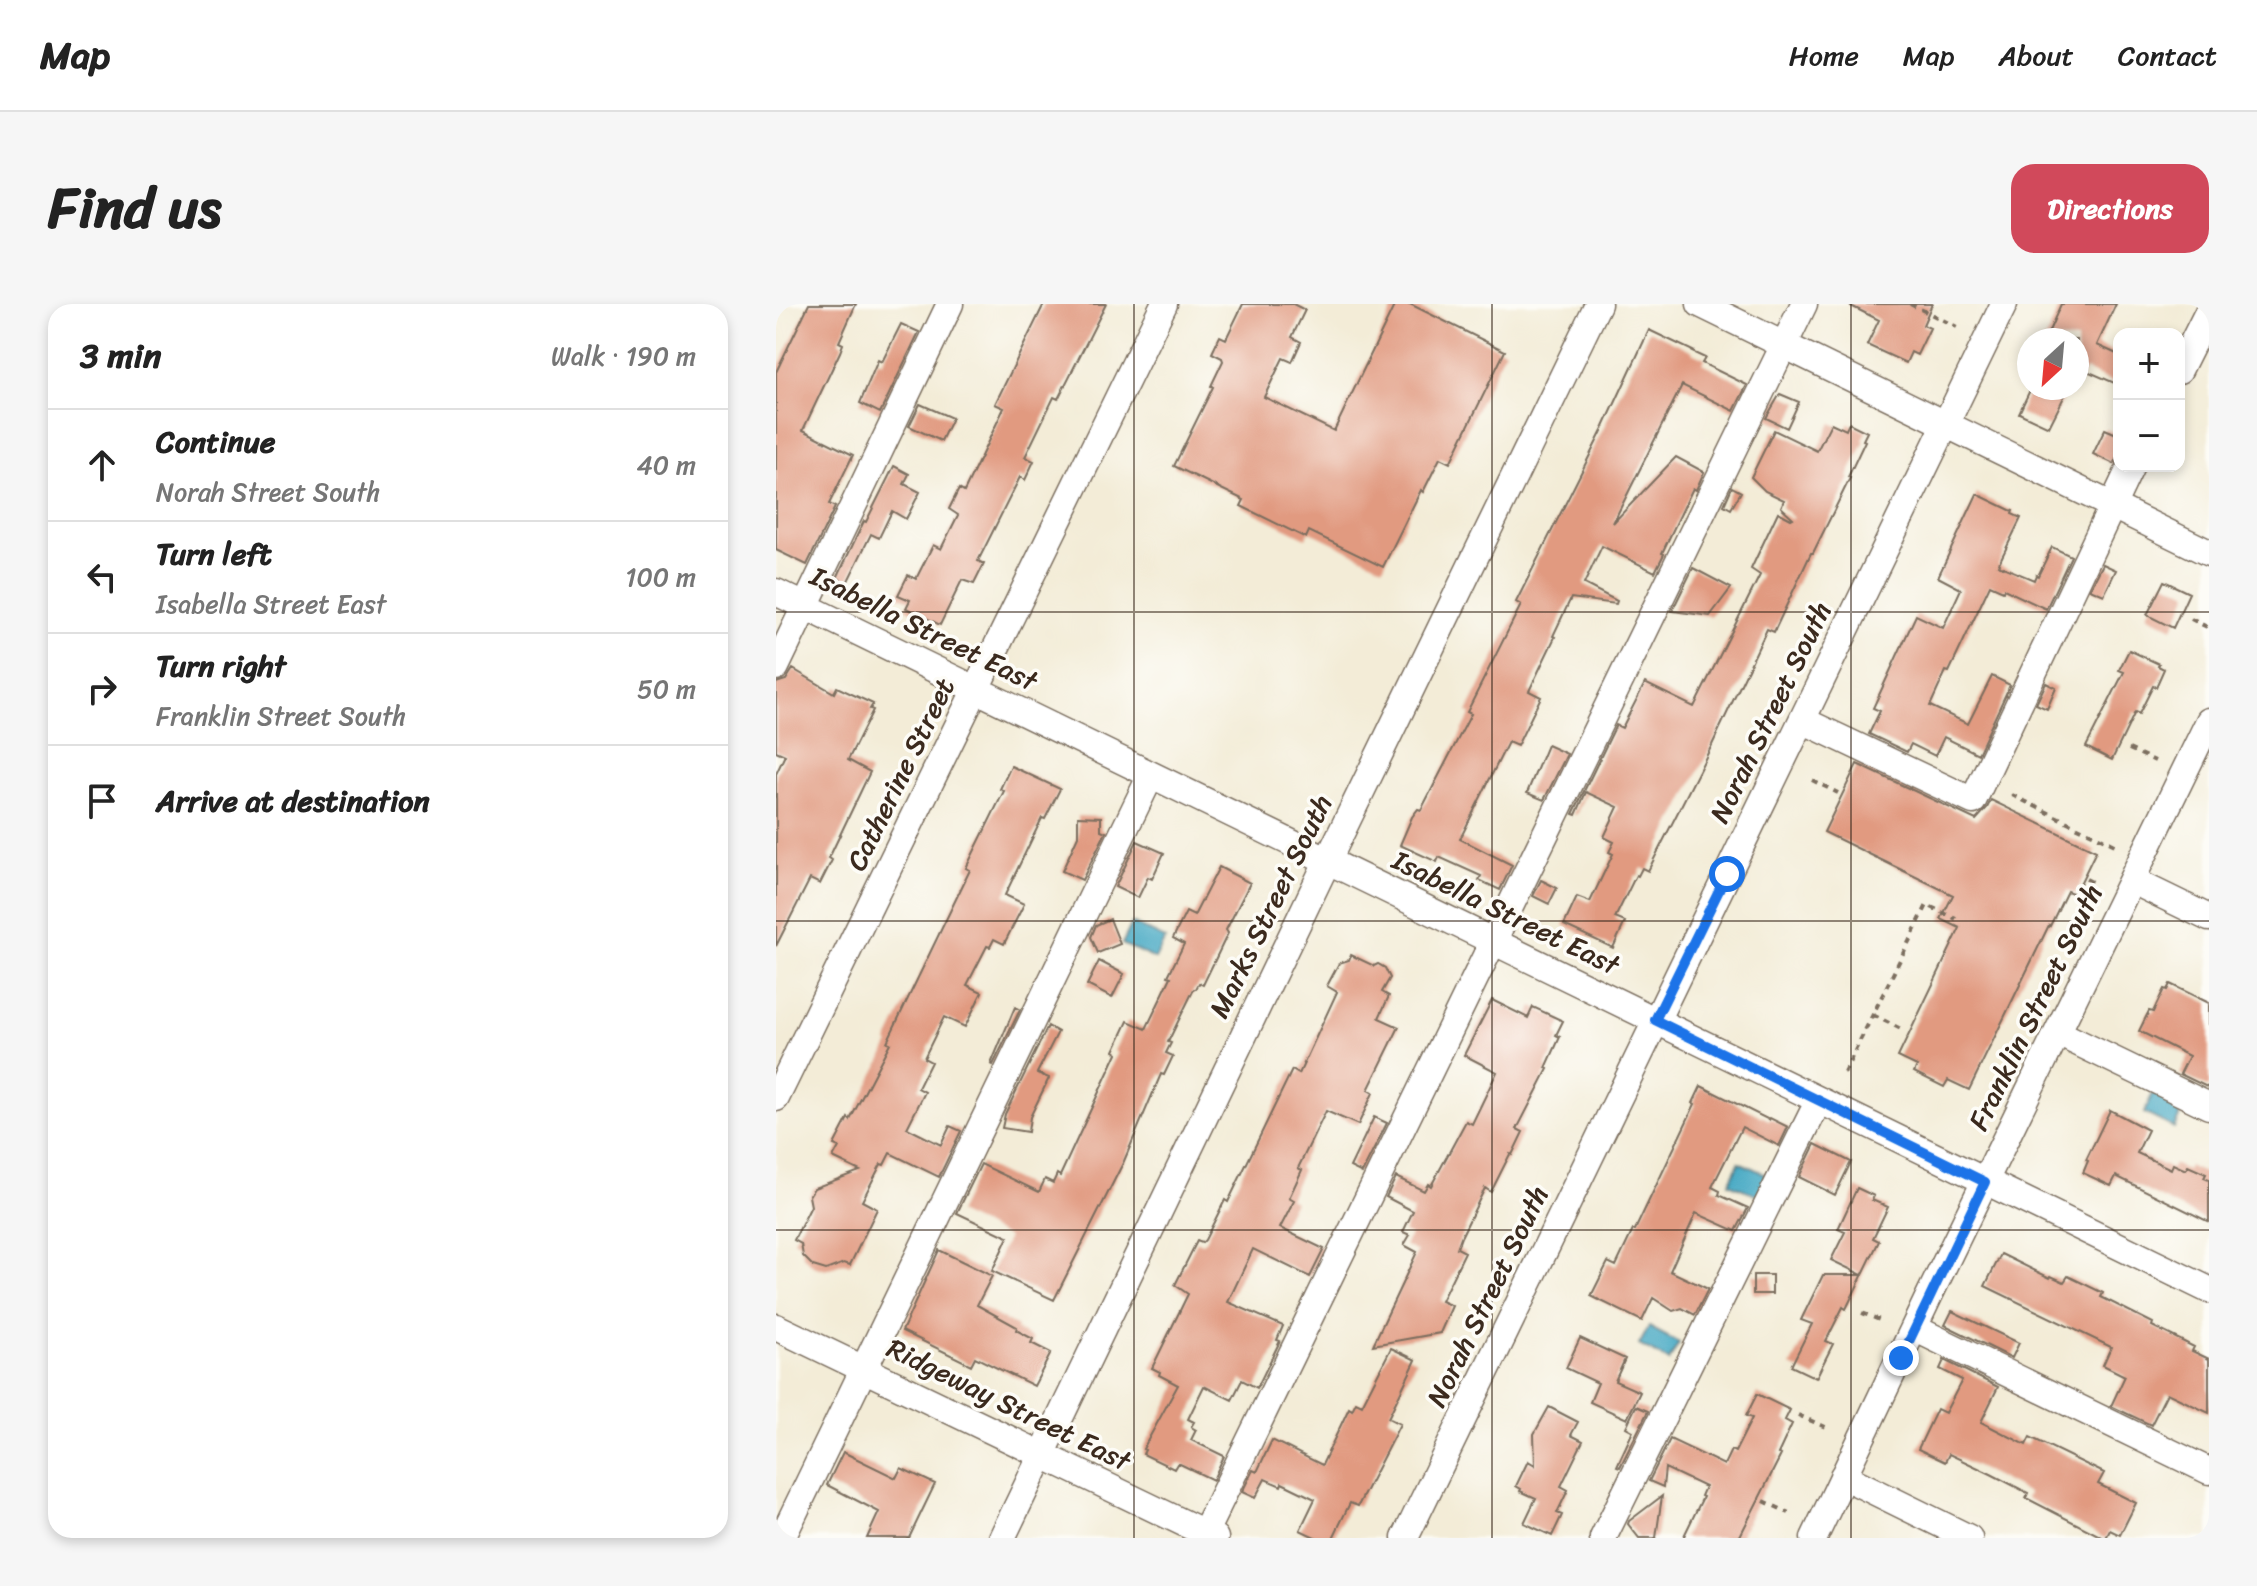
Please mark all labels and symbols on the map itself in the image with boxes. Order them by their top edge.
north arrow [2017,328,2089,400]
street label: Isabella Street East [801,552,1048,706]
street label: Norah Street South [1695,593,1845,832]
street label: Catherine Street [832,669,969,879]
street label: Marks Street South [1195,786,1346,1027]
street label: Isabella Street East [1383,836,1630,990]
route start [1709,856,1745,892]
street label: Franklin Street South [1954,875,2117,1139]
street label: Norah Street South [1412,1177,1562,1416]
street label: Ridgeway Street East [878,1324,1141,1486]
route end [1883,1340,1919,1376]

